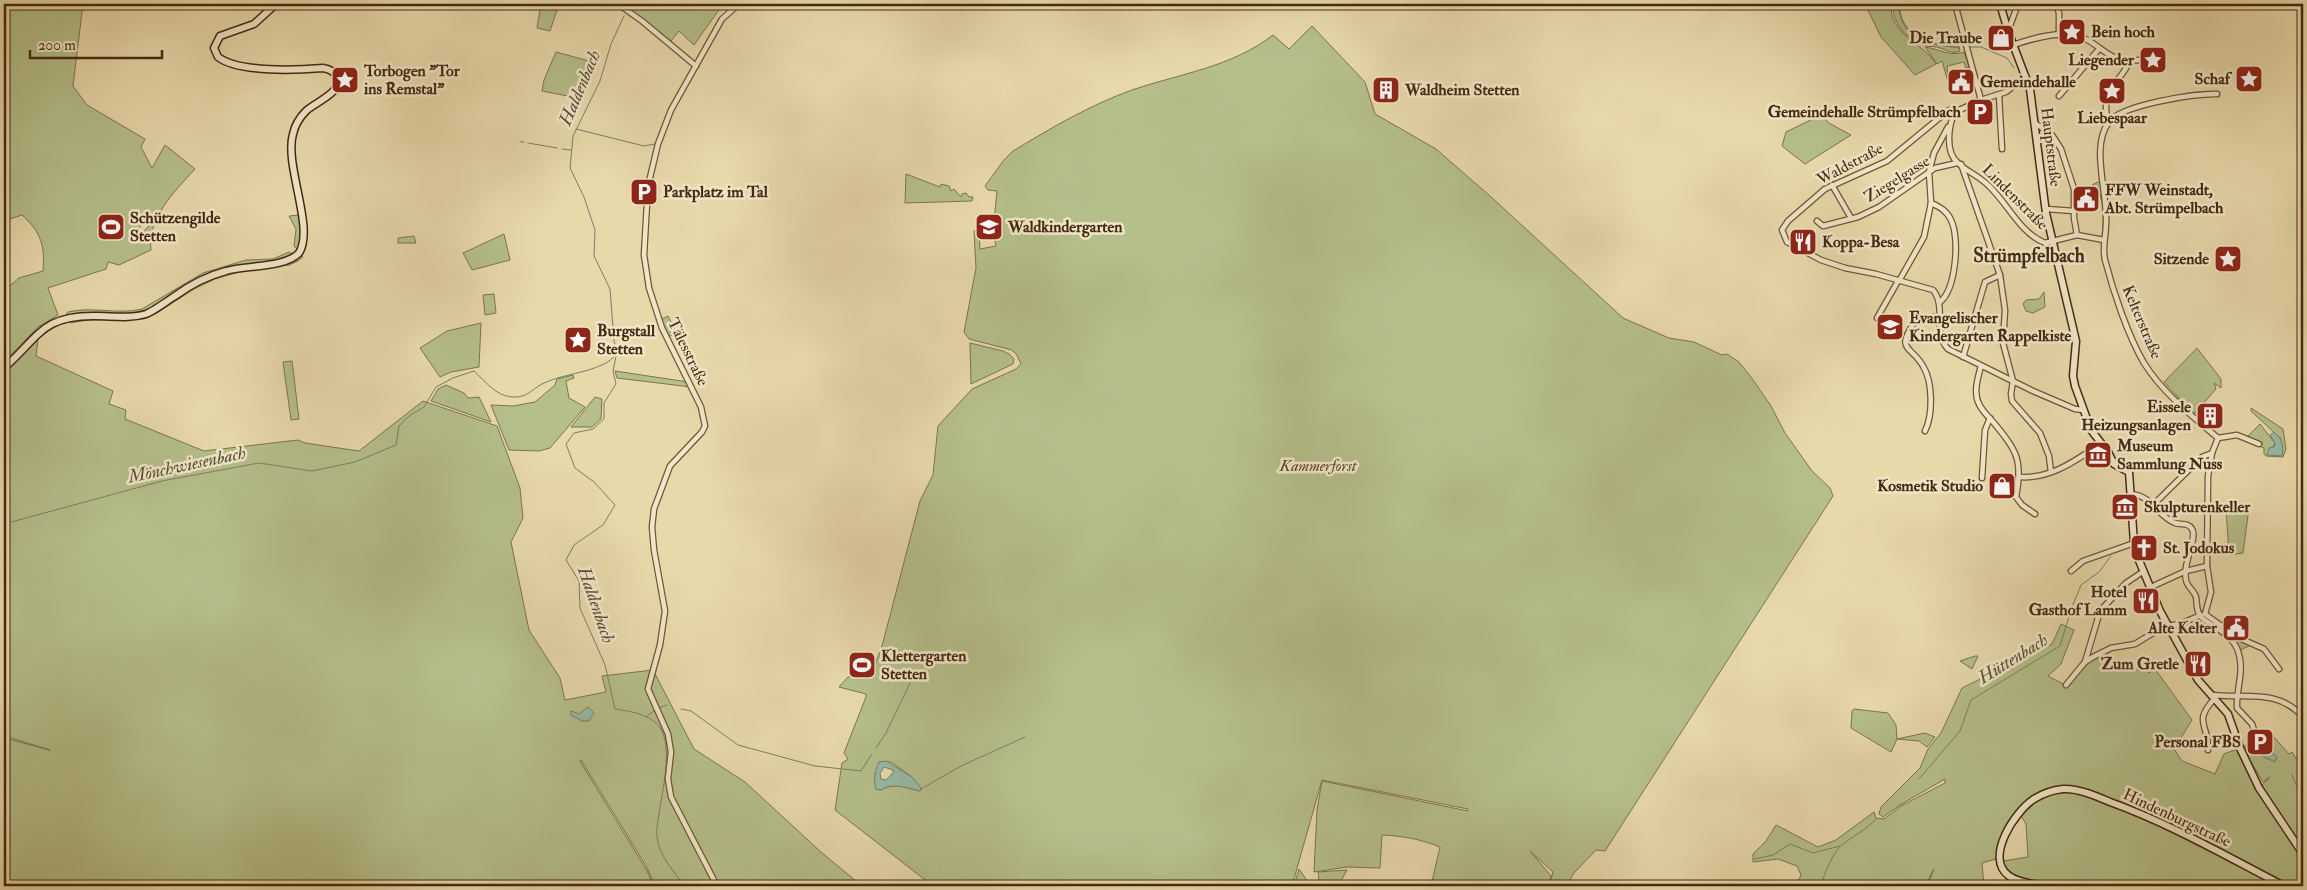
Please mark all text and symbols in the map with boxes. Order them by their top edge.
place icon: Bein hoch [2057,17,2087,47]
place label: Bein hoch [2091,22,2156,42]
shop icon: Die Traube [1986,23,2016,53]
scale bar [30,28,162,60]
place label: Die Traube [1909,28,1982,48]
text: 200 m [38,36,76,55]
place icon: Liegender [2138,45,2168,75]
water label: Haldenbach [554,47,606,130]
place label: Liegender [2068,50,2135,71]
place label: Torbogen "Tor ins Remstal" [363,61,461,99]
place icon: Schaf [2234,64,2264,94]
place icon: Torbogen "Tor ins Remstal" [330,65,360,95]
public building icon: Gemeindehalle [1946,67,1976,97]
place label: Schaf [2194,69,2233,89]
place label: Gemeindehalle [1980,72,2076,92]
building icon: Waldheim Stetten [1371,75,1401,105]
place icon: Liebespaar [2097,76,2127,106]
place label: Waldheim Stetten [1404,80,1520,100]
parking icon: Gemeindehalle Strümpfelbach [1965,97,1995,127]
place label: Gemeindehalle Strümpfelbach [1768,102,1962,123]
street label: Hauptstraße [2035,106,2066,188]
place label: Liebespaar [2077,108,2148,129]
street label: Waldstraße [1813,138,1887,190]
street label: Ziegelgasse [1860,151,1934,207]
street label: Lindenstraße [1978,160,2052,234]
parking icon: Parkplatz im Tal [629,177,659,207]
place label: FFW Weinstadt, Abt. Strümpelbach [2104,180,2224,219]
place label: Parkplatz im Tal [663,182,769,203]
public building icon: FFW Weinstadt, Abt. Strümpelbach [2071,184,2101,214]
place label: Schützengilde Stetten [130,208,221,246]
sports icon: Schützengilde Stetten [96,212,126,242]
school or university icon: Waldkindergarten [974,212,1004,242]
place label: Waldkindergarten [1007,217,1123,238]
restaurant icon: Koppa-Besa [1788,227,1818,257]
place label: Koppa-Besa [1822,232,1900,253]
district label: Strümpfelbach [1973,244,2085,269]
place icon: Sitzende [2213,244,2243,274]
place label: Sitzende [2154,249,2209,269]
street label: Kelterstraße [2118,282,2167,362]
place label: Evangelischer Kindergarten Rappelkiste [1909,308,2072,347]
school or university icon: Evangelischer Kindergarten Rappelkiste [1875,312,1905,342]
street label: Tälesstraße [663,315,713,390]
place label: Burgstall Stetten [597,321,656,359]
place icon: Burgstall Stetten [563,325,593,355]
place label: Eissele Heizungsanlagen [2081,397,2192,436]
building icon: Eissele Heizungsanlagen [2195,401,2225,431]
place label: Museum Sammlung Nuss [2116,436,2223,475]
museum icon: Museum Sammlung Nuss [2083,440,2113,470]
water label: Mönchwiesenbach [125,441,248,489]
park label: Kammerforst [1279,456,1358,476]
shop icon: Kosmetik Studio [1987,471,2017,501]
place label: Kosmetik Studio [1877,476,1983,496]
museum icon: Skulpturenkeller [2110,492,2140,522]
place label: Skulpturenkeller [2144,497,2251,518]
church icon: St. Jodokus [2129,533,2159,563]
place label: St. Jodokus [2163,538,2235,559]
water label: Haldenbach [572,563,620,646]
place label: Hotel Gasthof Lamm [2029,582,2128,620]
restaurant icon: Hotel Gasthof Lamm [2131,586,2161,616]
public building icon: Alte Kelter [2221,613,2251,643]
place label: Alte Kelter [2147,618,2218,638]
water label: Hüttenbach [1973,629,2052,690]
place label: Klettergarten Stetten [881,646,967,684]
restaurant icon: Zum Gretle [2183,649,2213,679]
sports icon: Klettergarten Stetten [847,650,877,680]
place label: Zum Gretle [2101,654,2179,674]
parking icon: Personal FBS [2245,727,2275,757]
place label: Personal FBS [2155,732,2241,752]
street label: Hindenburgstraße [2120,784,2234,852]

